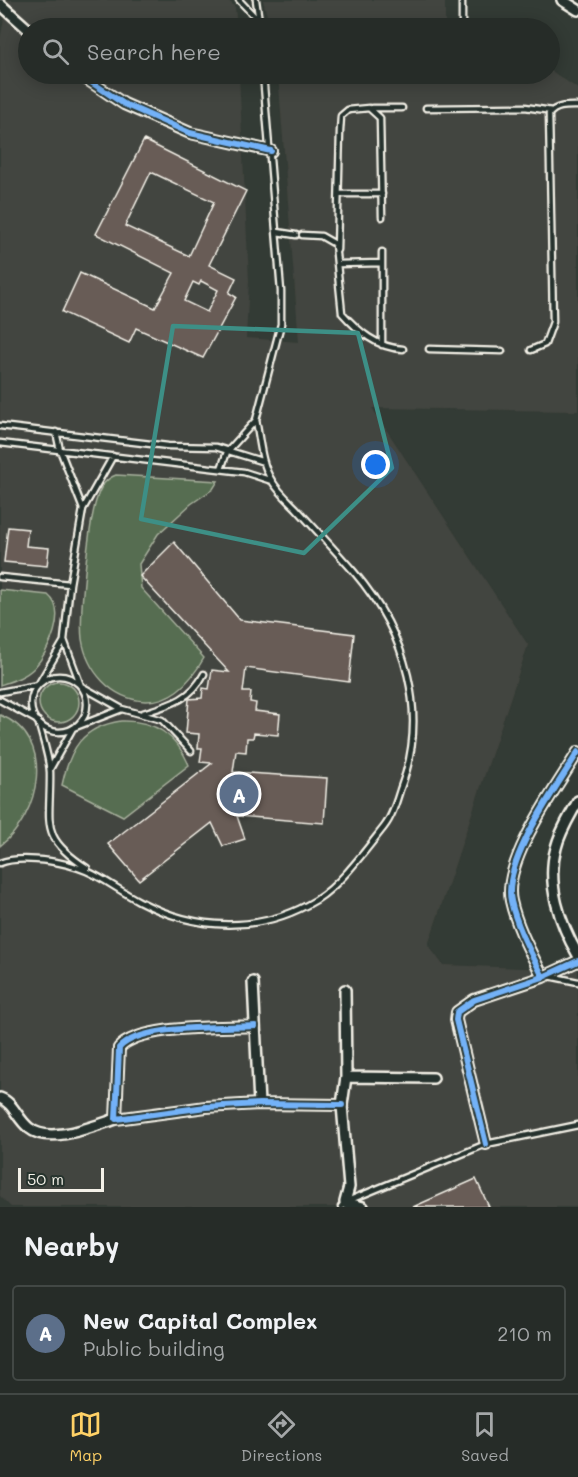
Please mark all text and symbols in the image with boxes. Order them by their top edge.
search box [18,18,560,84]
icon: search [39,35,72,68]
text: Search here [87,37,221,66]
your location [361,450,390,479]
pin: A [220,772,258,816]
scale bar [18,1165,104,1192]
text: 50 m [27,1168,64,1189]
text: Nearby [24,1229,119,1263]
text: New Capital Complex [83,1306,318,1335]
text: A [39,1320,52,1346]
text: 210 m [497,1320,552,1346]
text: Public building [83,1335,225,1361]
tab: Map [69,1408,102,1465]
tab: Directions [241,1408,322,1465]
tab: Saved [461,1408,509,1465]

